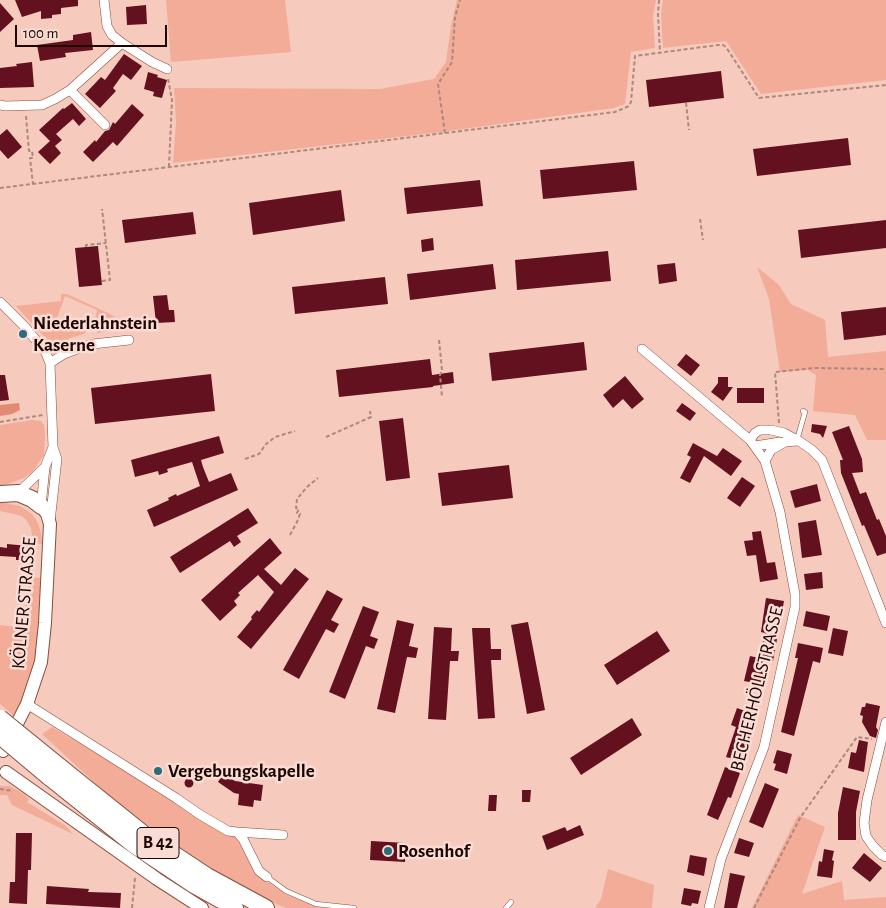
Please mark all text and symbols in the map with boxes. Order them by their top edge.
scale bar [18,15,170,47]
text: 100 m [23,26,58,41]
place label: Niederlahnstein Kaserne [33,312,157,356]
marker: Niederlahnstein Kaserne [17,328,29,340]
street label: KÖLNER STRASSE [7,536,41,670]
street label: BECHERHÖLLSTRASSE [726,604,788,774]
place label: Vergebungskapelle [168,760,315,782]
marker: Vergebungskapelle [152,765,164,777]
road number: B 42 [137,828,179,858]
place label: Rosenhof [398,840,470,862]
marker: Rosenhof [382,845,394,857]

